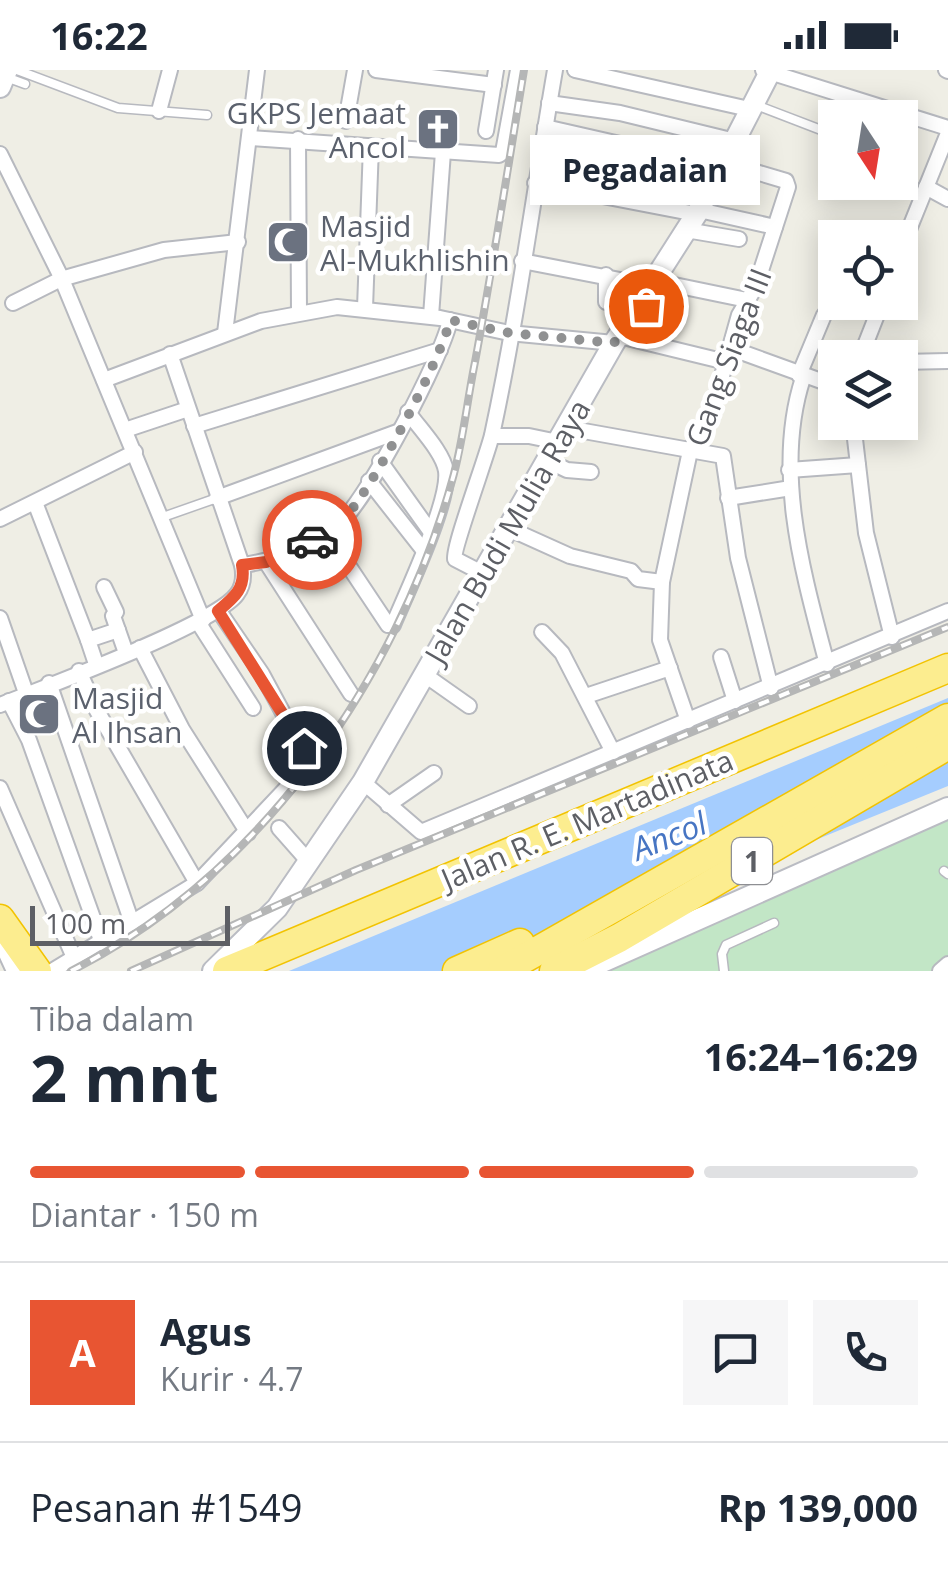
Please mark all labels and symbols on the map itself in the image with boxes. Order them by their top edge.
place label: GKPS Jemaat Ancol [227,92,406,167]
north arrow [818,100,918,200]
church icon: GKPS Jemaat Ancol [415,106,461,152]
callout: Pegadaian [531,136,761,206]
place label: Masjid Al-Mukhlishin [320,205,510,280]
mosque icon: Masjid Al-Mukhlishin [265,219,311,265]
street label: Gang Siaga III [675,262,781,452]
pin [604,264,689,349]
street label: Jalan Budi Mulia Raya [413,391,599,673]
courier [262,490,362,590]
place label: Masjid Al Ihsan [72,677,182,752]
mosque icon: Masjid Al Ihsan [16,691,62,737]
pin [262,706,347,791]
street label: Jalan R. E. Martadinata [432,739,739,900]
water label: Ancol [623,800,714,870]
road number: 1 [732,838,772,884]
scale bar [30,901,230,946]

